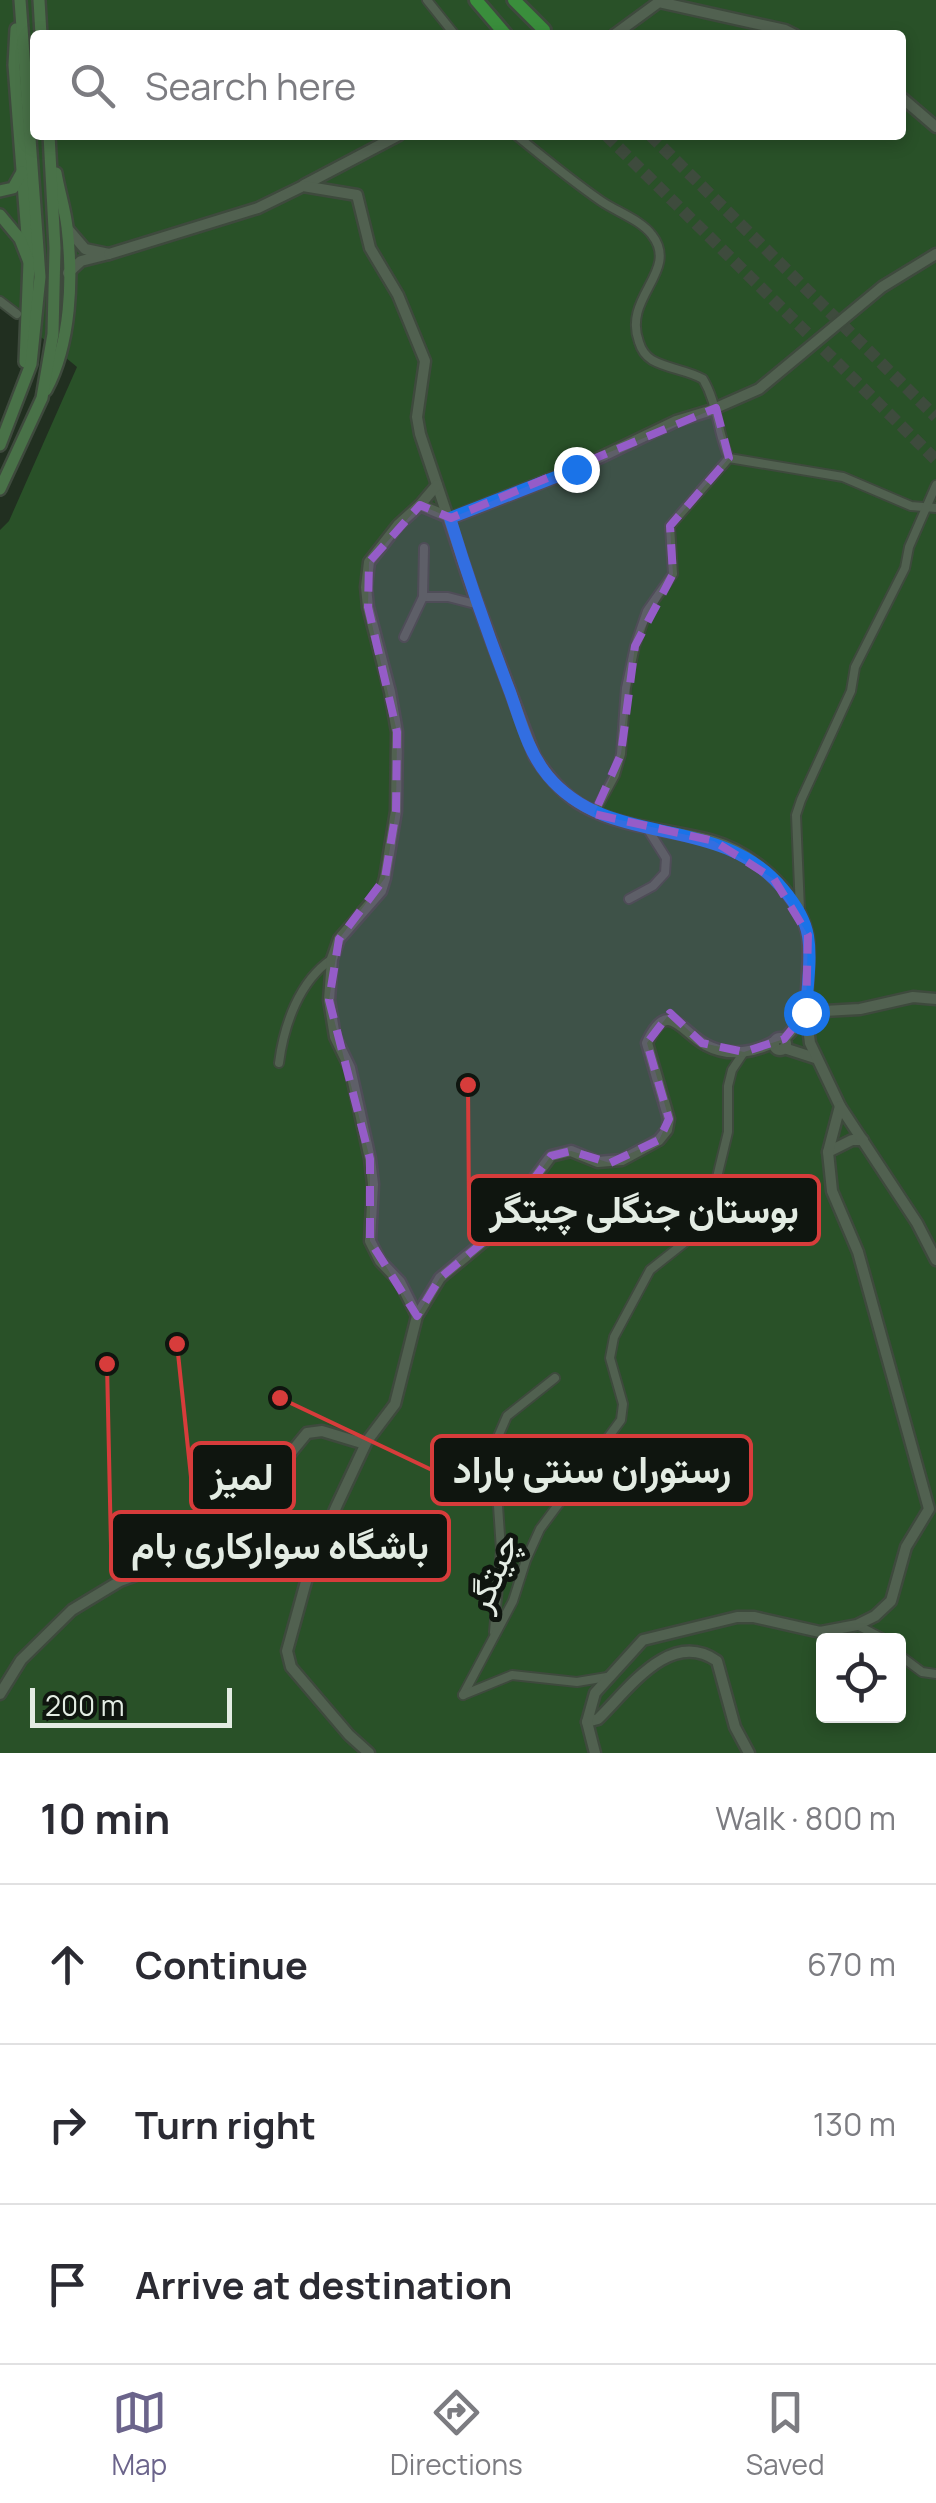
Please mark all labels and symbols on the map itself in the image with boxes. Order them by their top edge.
route end [554,447,600,493]
route start [784,990,830,1036]
callout: بوستان جنگلی چیتگر [469,1176,819,1244]
text: بوستان جنگلی چیتگر [488,1182,799,1236]
callout: رستوران سنتی باراد [432,1436,751,1504]
text: رستوران سنتی باراد [453,1442,731,1494]
callout: لمیز [191,1443,294,1511]
text: لمیز [209,1449,274,1501]
callout: باشگاه سوارکاری بام [111,1512,449,1580]
text: باشگاه سوارکاری بام [131,1518,429,1571]
street label: چیتگر [454,1525,531,1620]
scale bar [30,1683,232,1728]

